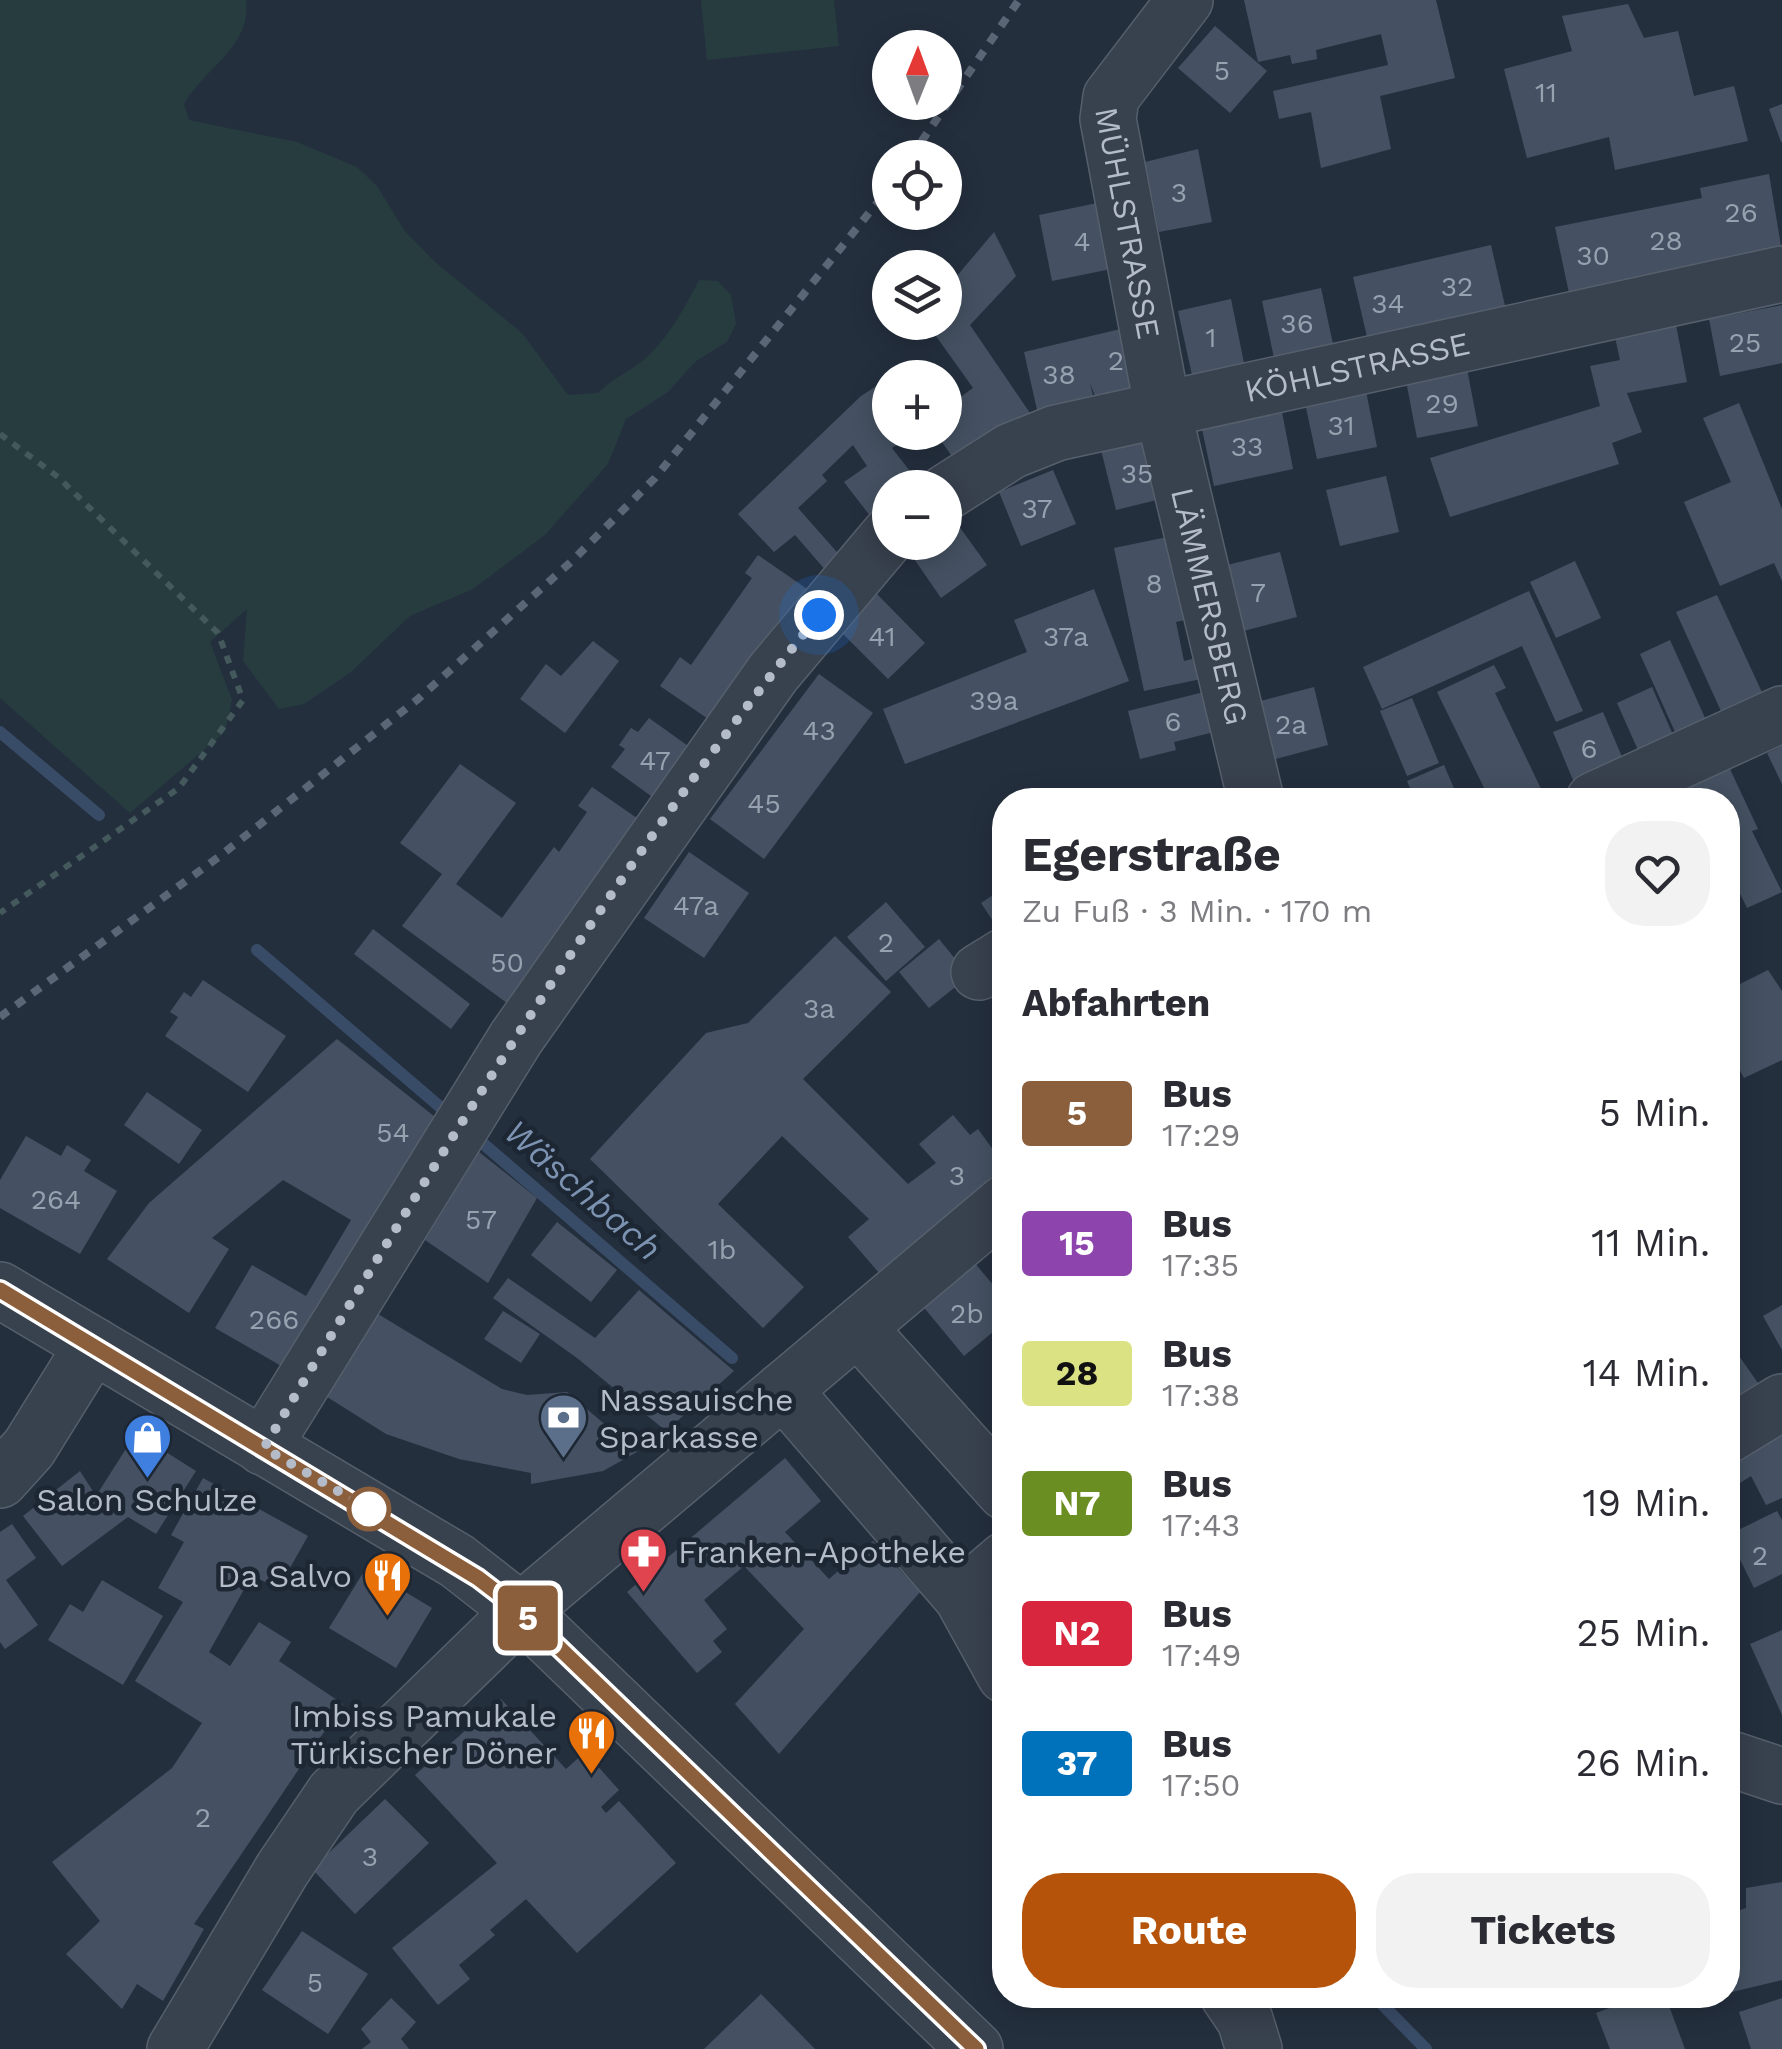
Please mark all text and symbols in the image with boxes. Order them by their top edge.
north arrow [872,30,962,120]
map controls [872,30,962,560]
house number: 5 [1214,54,1230,87]
house number: 11 [1535,76,1557,109]
street label: MÜHLSTRASSE [1087,104,1168,342]
button: locate [872,140,962,230]
house number: 3 [1171,176,1187,209]
house number: 26 [1724,196,1758,229]
house number: 28 [1649,224,1683,257]
house number: 4 [1073,225,1091,258]
house number: 30 [1576,239,1610,272]
button: layers [872,250,962,340]
house number: 32 [1441,270,1473,303]
house number: 34 [1371,287,1405,320]
house number: 36 [1280,307,1314,340]
house number: 1 [1206,321,1216,354]
street label: KÖHLSTRASSE [1241,324,1473,410]
house number: 25 [1729,326,1761,359]
house number: 2 [1108,344,1124,377]
house number: 38 [1042,358,1076,391]
button: + [872,360,962,450]
house number: 29 [1425,387,1459,420]
house number: 31 [1327,409,1355,442]
house number: 33 [1231,430,1263,463]
house number: 35 [1121,457,1153,490]
button: − [872,470,962,560]
street label: LÄMMERSBERG [1163,484,1256,729]
house number: 37 [1022,492,1052,525]
house number: 8 [1145,567,1163,600]
house number: 7 [1250,576,1266,609]
your location [794,590,844,640]
house number: 41 [868,620,896,653]
house number: 37a [1043,620,1089,653]
house number: 39a [969,684,1019,717]
house number: 6 [1164,705,1182,738]
house number: 2a [1275,708,1307,741]
house number: 43 [802,714,836,747]
house number: 6 [1580,732,1598,765]
house number: 47 [639,744,671,777]
house number: 45 [747,787,781,820]
button: heart [1605,821,1710,926]
text: Egerstraße [1022,826,1281,883]
house number: 47a [673,889,719,922]
text: Zu Fuß · 3 Min. · 170 m [1022,892,1372,930]
house number: 2 [878,926,894,959]
house number: 50 [490,946,524,979]
text: Abfahrten [1022,981,1210,1025]
house number: 3a [803,992,835,1025]
text: Bus [1162,1072,1232,1116]
text: 5 Min. [1599,1091,1710,1135]
text: 5 [1067,1092,1087,1134]
water label: Wäschbach [496,1111,670,1269]
house number: 54 [376,1116,410,1149]
text: 17:29 [1162,1116,1240,1154]
house number: 3 [949,1159,965,1192]
house number: 264 [31,1183,81,1216]
text: Bus [1162,1202,1232,1246]
house number: 57 [465,1203,497,1236]
text: 11 Min. [1591,1221,1710,1265]
text: 15 [1059,1222,1095,1264]
house number: 1b [708,1233,736,1266]
text: 17:35 [1162,1246,1239,1284]
house number: 2b [950,1297,984,1330]
house number: 266 [249,1303,299,1336]
text: Bus [1162,1332,1232,1376]
text: 14 Min. [1583,1351,1710,1395]
text: 28 [1056,1352,1098,1394]
text: 17:38 [1162,1376,1240,1414]
place label: Nassauische Sparkasse [599,1381,794,1456]
bank icon: Nassauische Sparkasse [538,1392,590,1460]
shop icon: Salon Schulze [121,1412,173,1480]
text: Bus [1162,1462,1232,1506]
place label: Salon Schulze [36,1481,258,1519]
text: 19 Min. [1583,1481,1710,1525]
text: N7 [1053,1482,1101,1524]
unlabelled marker [348,1488,390,1530]
text: 17:43 [1162,1506,1240,1544]
pharmacy icon: Franken-Apotheke [617,1526,669,1594]
place label: Franken-Apotheke [678,1533,966,1571]
house number: 2 [1752,1539,1768,1572]
restaurant icon: Da Salvo [361,1550,413,1618]
place label: Da Salvo [217,1557,352,1595]
line badge: 5 [496,1586,560,1650]
text: Bus [1162,1592,1232,1636]
text: 5 [518,1597,538,1639]
text: 25 Min. [1577,1611,1710,1655]
text: N2 [1054,1612,1100,1654]
text: 17:49 [1162,1636,1241,1674]
place label: Imbiss Pamukale Türkischer Döner [290,1697,557,1772]
restaurant icon: Imbiss Pamukale Türkischer Döner [566,1708,618,1776]
text: Bus [1162,1722,1232,1766]
text: 26 Min. [1576,1741,1710,1785]
text: 37 [1056,1742,1098,1784]
text: 17:50 [1162,1766,1240,1804]
house number: 2 [195,1801,211,1834]
house number: 3 [362,1840,378,1873]
button: Route [1022,1873,1356,1988]
button: Tickets [1376,1873,1710,1988]
house number: 5 [307,1966,323,1999]

